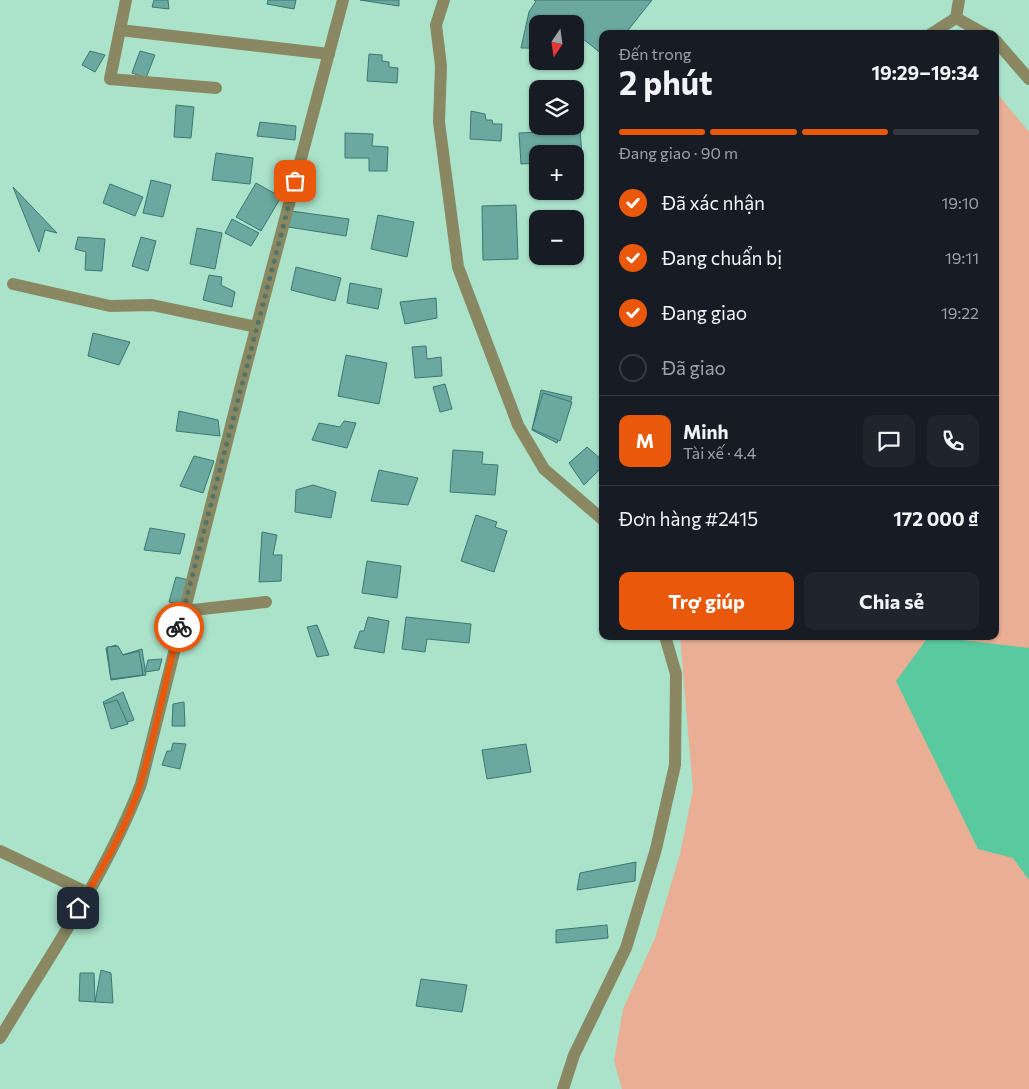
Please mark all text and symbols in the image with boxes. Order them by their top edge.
north arrow [529,15,584,70]
map controls [529,15,584,265]
text: Đến trong [619,44,692,63]
text: 19:29–19:34 [872,61,979,84]
text: 2 phút [619,62,713,102]
button: layers [529,80,584,135]
text: Đang giao · 90 m [619,143,738,162]
button: + [529,145,584,200]
pin [274,160,316,202]
icon: bag [281,167,309,195]
icon: check [619,189,647,217]
text: Đã xác nhận [662,191,765,214]
text: 19:10 [941,193,979,212]
button: − [529,210,584,265]
icon: check [619,244,647,272]
text: Đang chuẩn bị [662,246,782,269]
text: 19:11 [945,248,979,267]
icon: check [619,299,647,327]
text: Đang giao [662,301,747,324]
text: 19:22 [941,303,979,322]
text: Đã giao [662,356,726,379]
button: chat [863,415,915,467]
button: phone [927,415,979,467]
text: Minh [683,420,729,443]
text: M [636,429,654,452]
text: Tài xế · 4.4 [683,443,756,462]
text: Đơn hàng #2415 [619,507,758,530]
text: 172 000 ₫ [893,507,979,530]
button: Trợ giúp [619,572,794,630]
button: Chia sẻ [804,572,979,630]
courier [154,602,204,652]
icon: bike [165,613,193,641]
pin [57,887,99,929]
icon: home [64,894,92,922]

